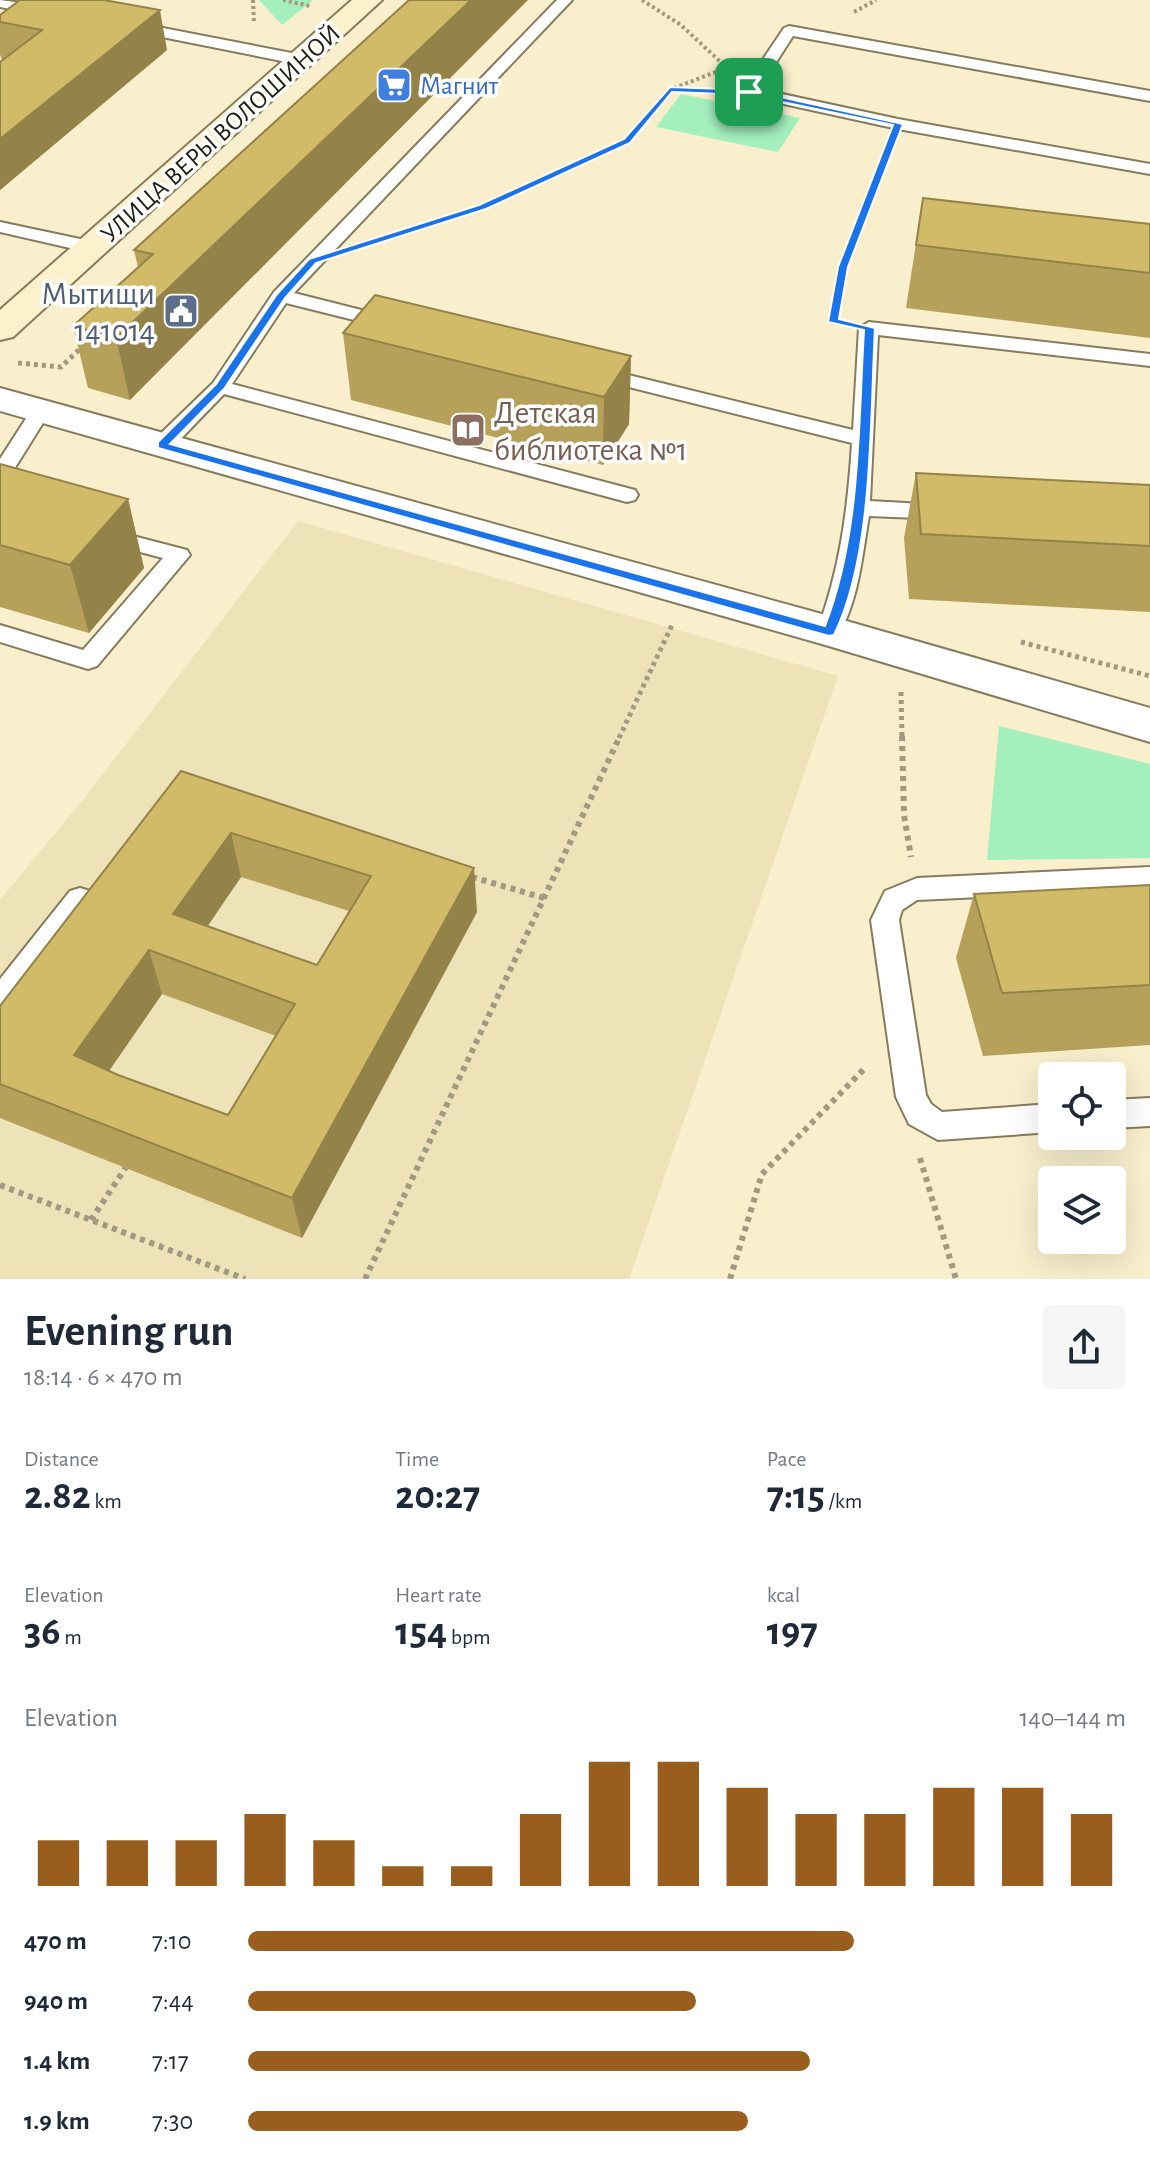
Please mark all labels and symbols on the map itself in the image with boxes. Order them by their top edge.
street label: УЛИЦА ВЕРЫ ВОЛОШИНОЙ [96,20,345,248]
pin [715,58,783,126]
supermarket icon: Магнит [375,66,413,104]
place label: Магнит [420,73,499,99]
place label: Мытищи 141014 [41,278,155,347]
public building icon: Мытищи 141014 [162,292,200,330]
place label: Детская библиотека №1 [494,397,687,466]
library icon: Детская библиотека №1 [449,411,487,449]

